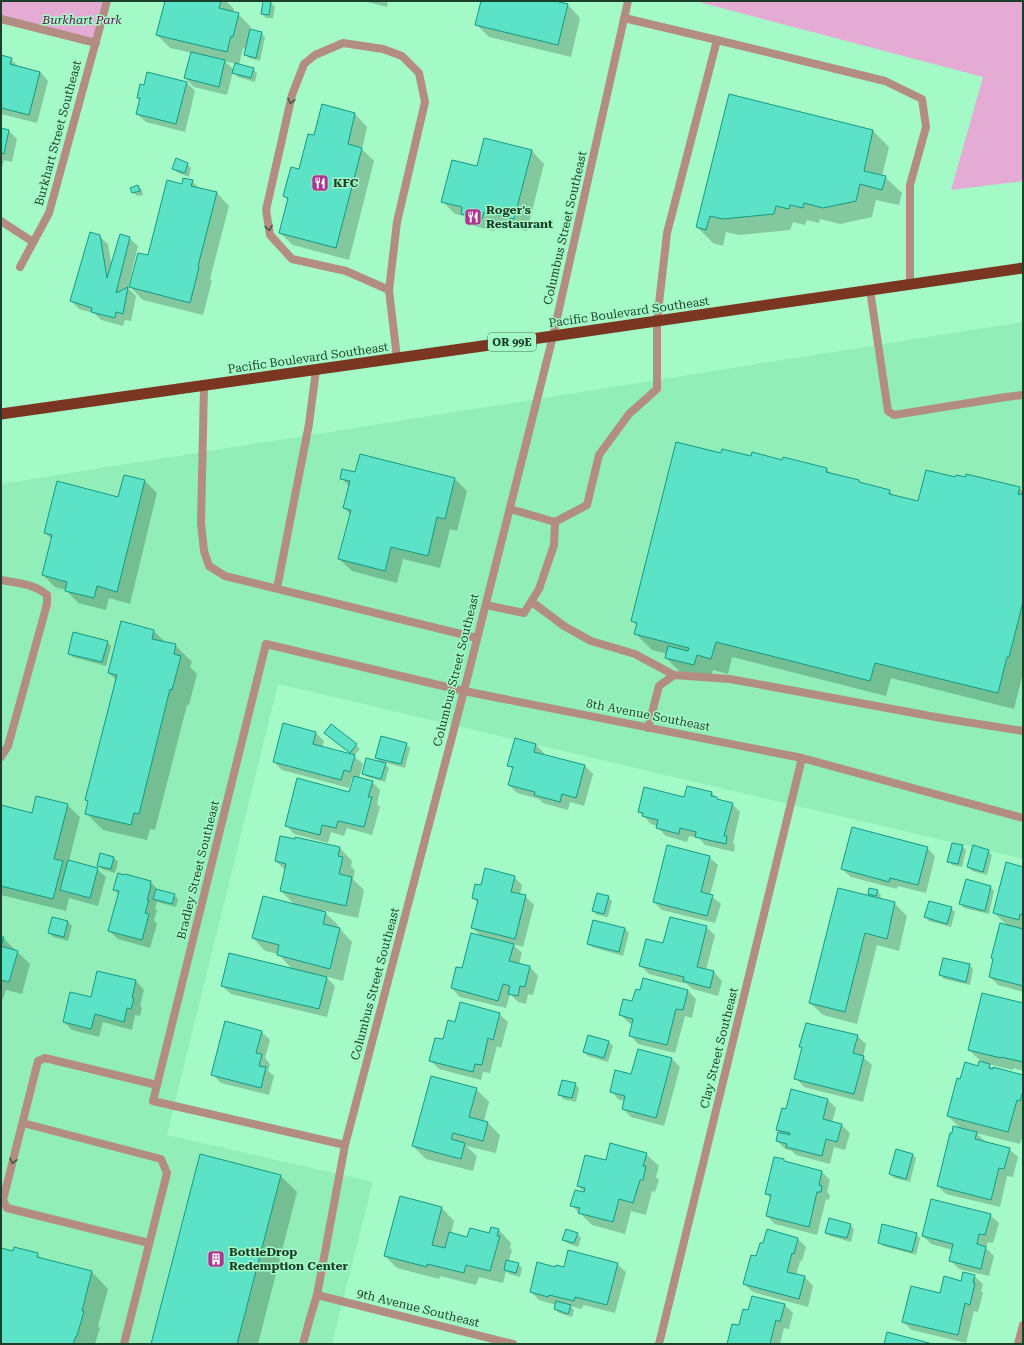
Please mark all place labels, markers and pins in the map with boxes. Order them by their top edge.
restaurant icon: KFC [310,173,330,193]
place label: KFC [333,176,359,190]
place label: Roger's Restaurant [486,203,553,231]
restaurant icon: Roger's Restaurant [463,207,483,227]
place label: BottleDrop Redemption Center [229,1245,349,1273]
building icon: BottleDrop Redemption Center [206,1249,226,1269]

